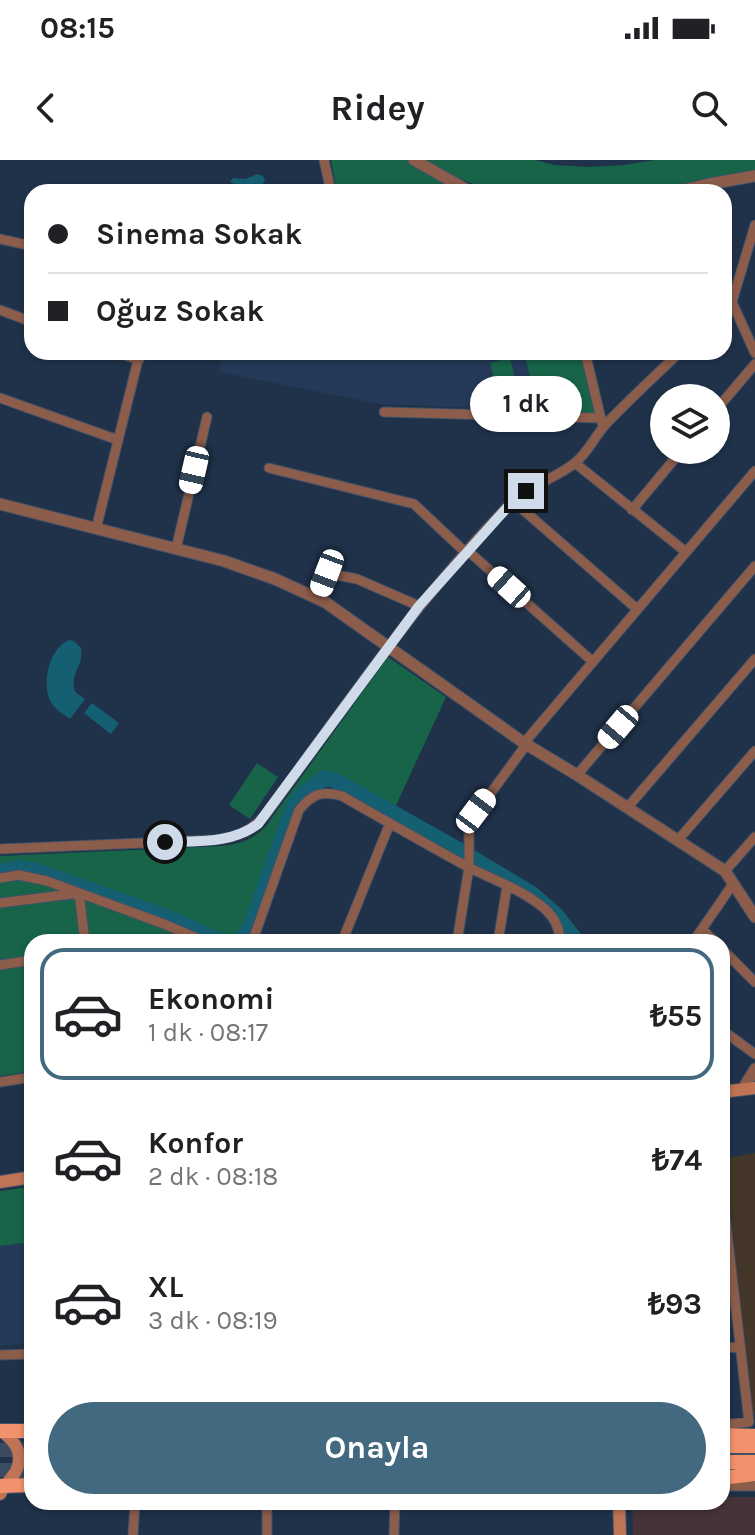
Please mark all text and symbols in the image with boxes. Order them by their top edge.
text: 08:15 [40,10,115,46]
icon: back [24,86,68,130]
icon: search [687,86,731,130]
text: Ridey [330,87,425,129]
text: Sinema Sokak [96,216,302,252]
text: Oğuz Sokak [96,293,264,329]
callout: 1 dk [470,375,582,431]
map controls [650,384,730,464]
button: layers [650,384,730,464]
text: 1 dk [502,388,550,419]
car [177,444,211,496]
route end [508,473,544,509]
car [307,546,347,600]
car [483,562,535,612]
car [593,701,643,753]
car [452,785,500,837]
route start [147,824,183,860]
icon: car [52,978,124,1050]
text: Ekonomi [148,981,274,1017]
text: ₺55 [650,998,702,1034]
text: 1 dk · 08:17 [148,1017,268,1048]
icon: car [52,1122,124,1194]
text: Konfor [148,1125,243,1161]
text: ₺74 [652,1142,702,1178]
text: 2 dk · 08:18 [148,1161,278,1192]
icon: car [52,1266,124,1338]
text: XL [148,1269,183,1305]
text: ₺93 [648,1286,702,1322]
text: 3 dk · 08:19 [148,1305,278,1336]
button: Onayla [48,1402,706,1494]

